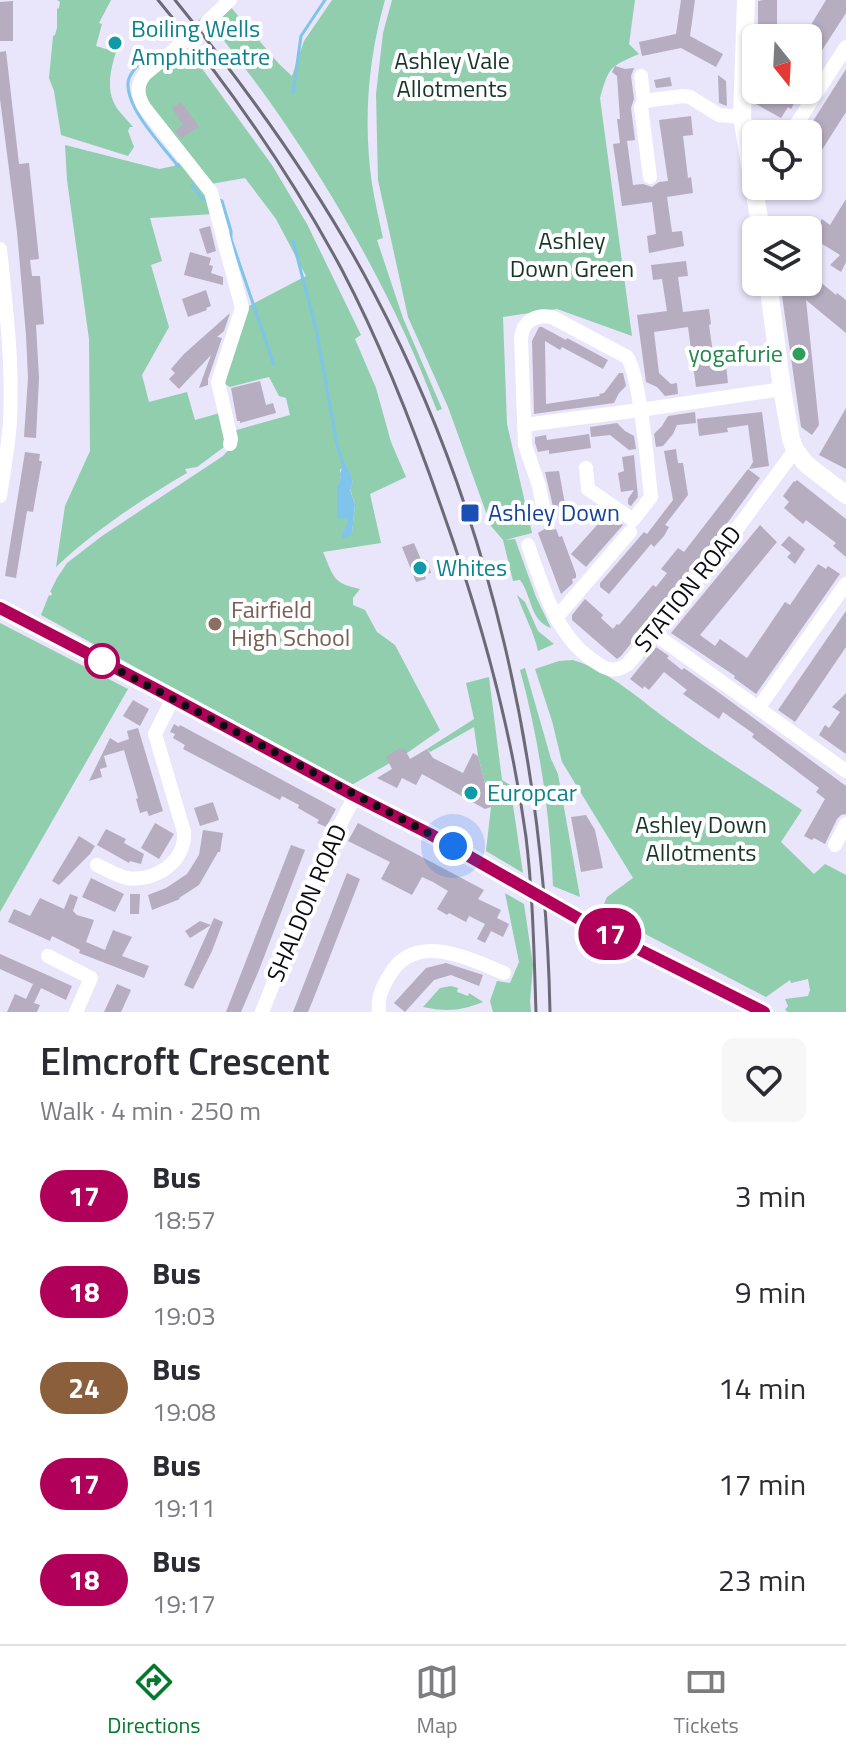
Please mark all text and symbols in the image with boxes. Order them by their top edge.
place label: Boiling Wells Amphitheatre [131,10,270,74]
north arrow [742,24,822,104]
map controls [742,24,822,296]
marker: Boiling Wells Amphitheatre [106,34,124,52]
park label: Ashley Vale Allotments [394,42,510,106]
button: locate [742,120,822,200]
button: layers [742,216,822,296]
park label: Ashley Down Green [510,222,634,286]
place label: yogafurie [688,335,783,371]
marker: yogafurie [790,345,808,363]
place label: Ashley Down [488,494,620,530]
marker: Ashley Down [459,502,481,524]
street label: STATION ROAD [625,517,750,659]
place label: Whites [436,549,507,585]
marker: Whites [411,559,429,577]
place label: Fairfield High School [231,591,350,655]
marker: Fairfield High School [206,615,224,633]
unlabelled marker [85,644,119,678]
place label: Europcar [487,774,577,810]
marker: Europcar [462,784,480,802]
park label: Ashley Down Allotments [635,806,767,870]
street label: SHALDON ROAD [257,818,355,987]
your location [433,826,473,866]
line badge: 17 [574,908,646,960]
text: 17 [594,912,626,955]
text: Elmcroft Crescent [40,1032,330,1090]
button: heart [722,1038,806,1122]
text: Walk · 4 min · 250 m [40,1091,261,1130]
text: Bus [152,1154,201,1200]
text: 3 min [735,1173,806,1219]
text: 17 [68,1174,100,1217]
text: 18:57 [152,1200,216,1239]
text: Bus [152,1250,201,1296]
text: 9 min [735,1269,806,1315]
text: 18 [68,1270,100,1313]
text: 19:03 [152,1296,216,1335]
text: Bus [152,1346,201,1392]
text: 14 min [718,1365,806,1411]
text: 24 [68,1366,100,1409]
text: 19:08 [152,1392,216,1431]
text: Bus [152,1442,201,1488]
text: 17 min [718,1461,806,1507]
text: 17 [68,1462,100,1505]
text: 19:11 [152,1488,216,1527]
text: Bus [152,1538,201,1584]
text: 23 min [718,1557,806,1603]
text: 18 [68,1558,100,1601]
text: 19:17 [152,1584,216,1623]
tab: Directions [107,1660,201,1742]
tab: Map [415,1660,459,1742]
tab: Tickets [674,1660,739,1742]

